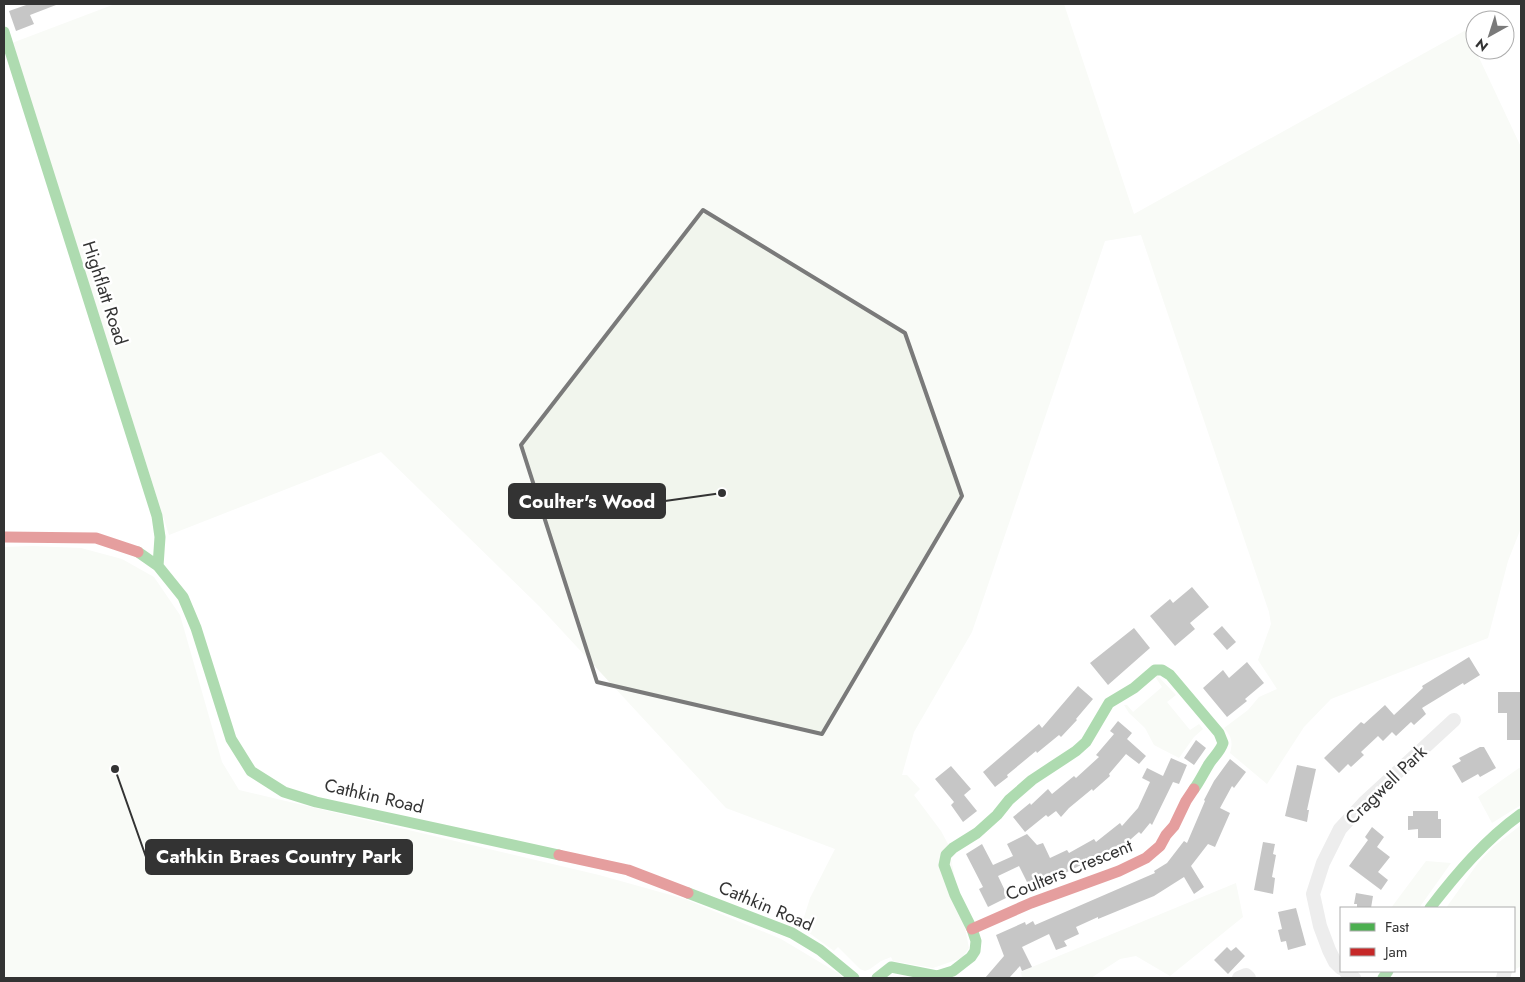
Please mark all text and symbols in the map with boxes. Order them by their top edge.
north arrow [1465,10,1515,60]
text: N [1471,34,1492,56]
street label: Highflatt Road [76,238,134,348]
callout: Coulter's Wood [509,484,665,518]
text: Coulter's Wood [519,488,655,515]
street label: Cragwell Park [1339,739,1433,831]
street label: Cathkin Road [322,772,426,820]
street label: Coulters Crescent [1002,832,1137,907]
callout: Cathkin Braes Country Park [146,840,412,874]
text: Cathkin Braes Country Park [156,843,402,870]
street label: Cathkin Road [714,874,818,938]
legend [1340,907,1515,972]
text: Fast [1385,916,1409,938]
text: Jam [1383,941,1408,963]

